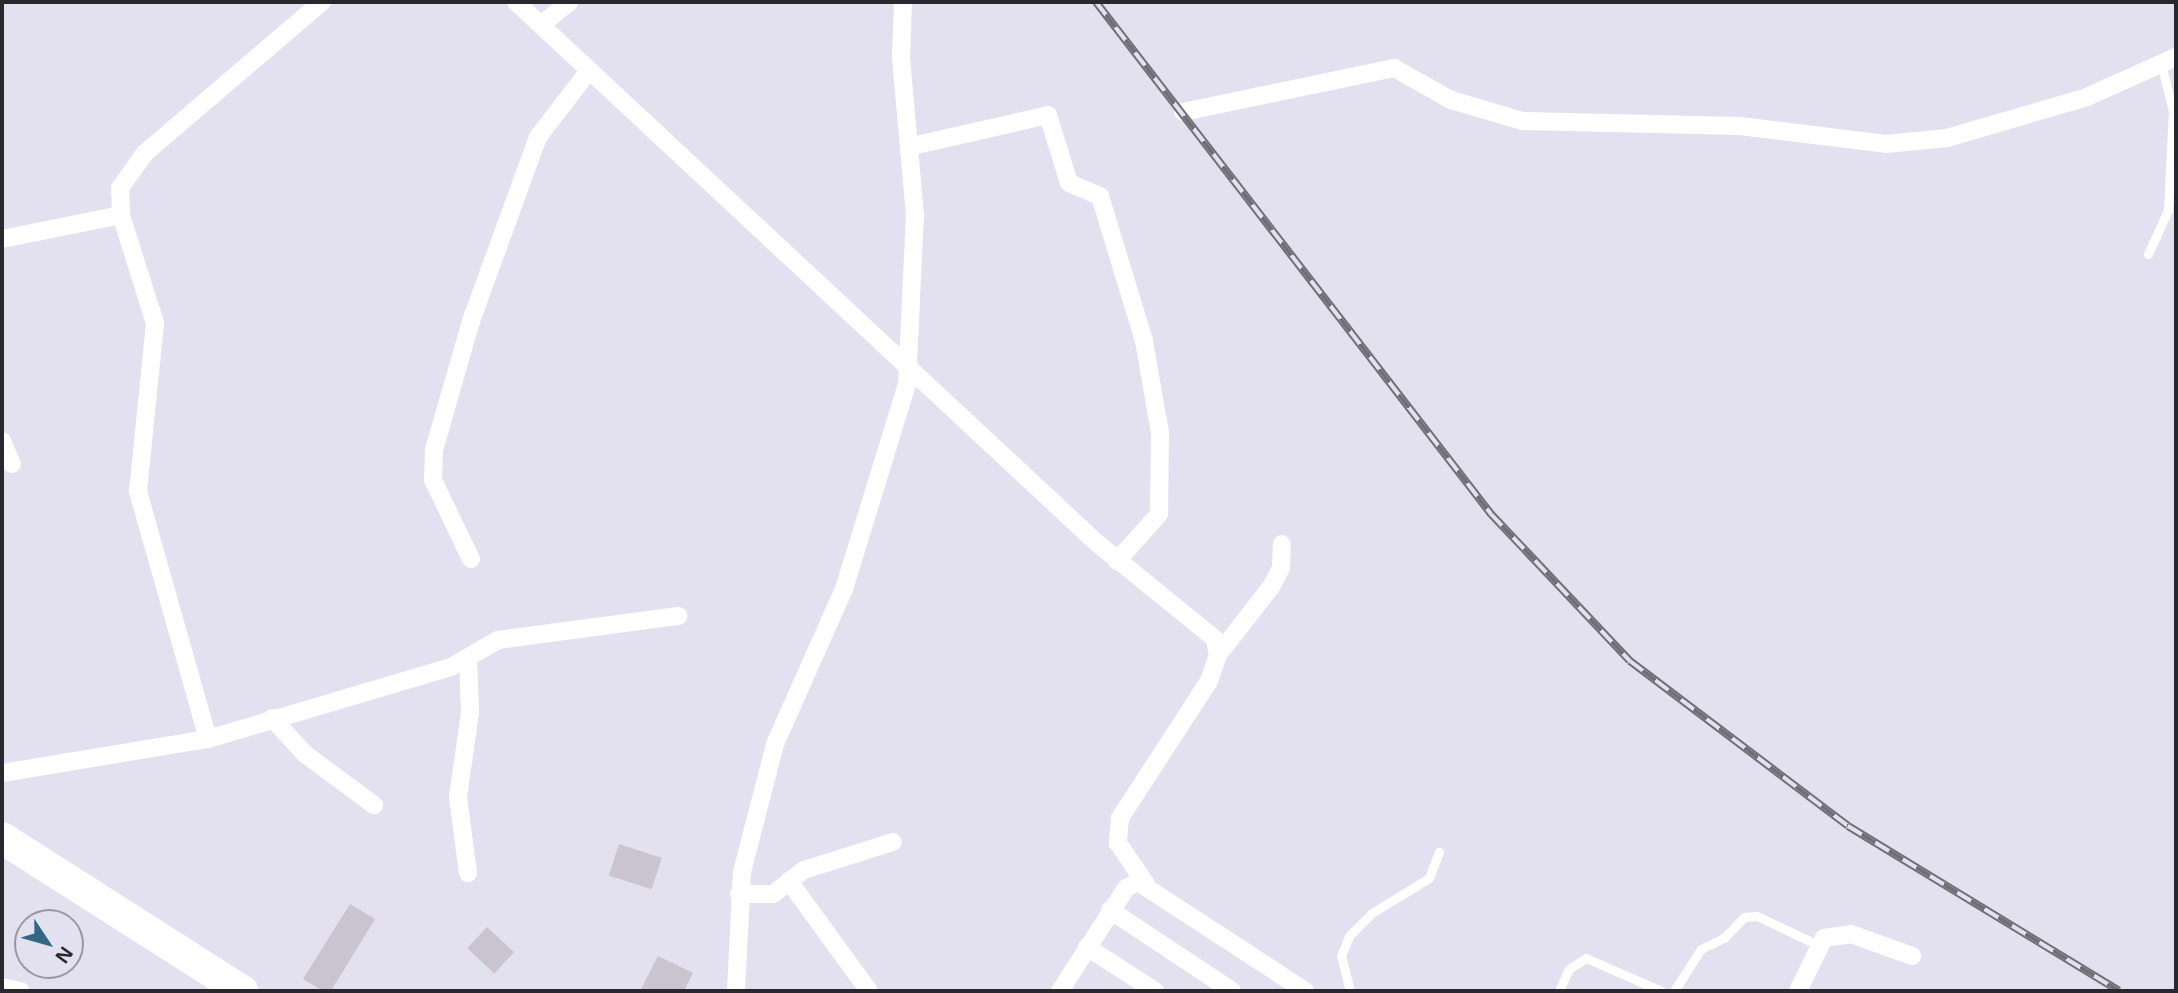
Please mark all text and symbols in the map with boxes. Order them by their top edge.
north arrow [14,909,84,979]
text: N [49,941,79,969]

